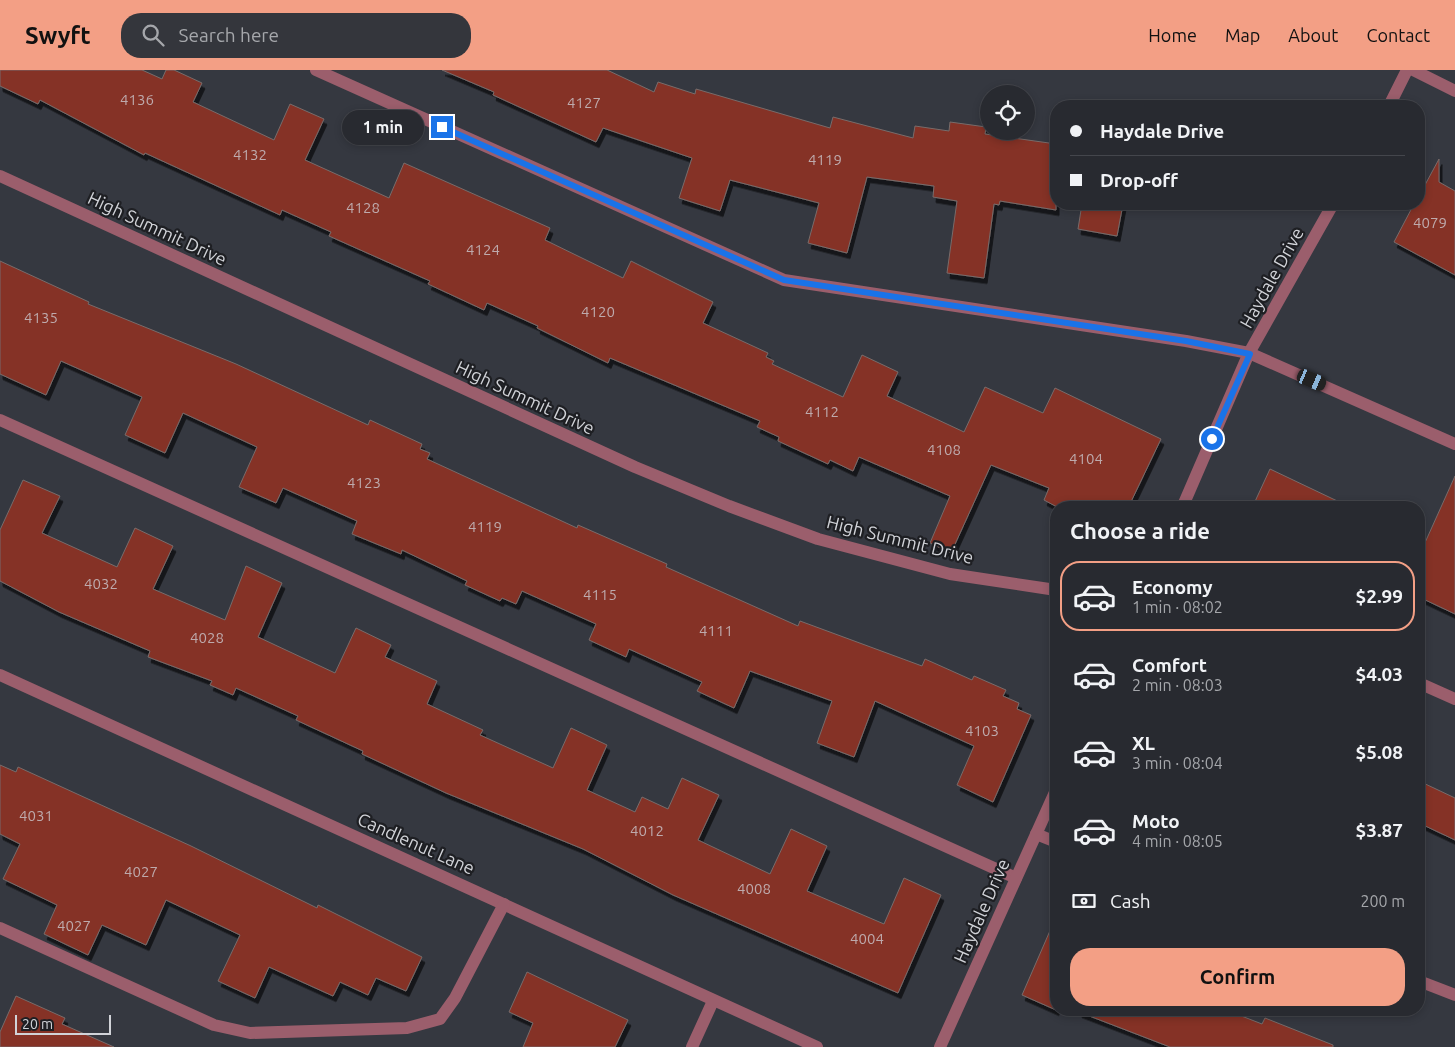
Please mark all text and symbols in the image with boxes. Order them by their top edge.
search box [121,13,471,58]
icon: search [139,21,167,49]
text: Swyft [25,22,91,49]
text: Search here [179,24,279,46]
text: Home [1148,25,1197,45]
text: Map [1225,25,1260,45]
text: About [1288,25,1338,45]
text: Contact [1366,25,1430,45]
map controls [980,85,1035,140]
button: locate [980,85,1035,140]
house number: 4136 [120,91,154,108]
house number: 4127 [567,94,601,111]
callout: 1 min [342,110,424,144]
route end [431,116,453,138]
text: 1 min [363,118,403,136]
text: Haydale Drive [1100,120,1224,142]
house number: 4132 [233,146,267,163]
house number: 4119 [808,151,842,168]
text: Drop-off [1100,169,1178,191]
street label: High Summit Drive [85,187,230,269]
house number: 4128 [346,199,380,216]
house number: 4079 [1413,214,1447,231]
street label: Haydale Drive [1235,224,1307,331]
house number: 4124 [466,241,500,258]
house number: 4120 [581,303,615,320]
house number: 4135 [24,309,58,326]
street label: High Summit Drive [453,356,598,438]
car [1295,367,1328,393]
house number: 4112 [805,403,839,420]
route start [1201,428,1223,450]
house number: 4108 [927,441,961,458]
house number: 4104 [1069,450,1103,467]
house number: 4123 [347,474,381,491]
street label: High Summit Drive [825,511,976,567]
house number: 4119 [468,518,502,535]
text: Choose a ride [1070,518,1210,543]
icon: car [1072,574,1117,619]
house number: 4032 [84,575,118,592]
text: Economy [1132,576,1213,598]
text: $2.99 [1355,585,1403,607]
house number: 4115 [583,586,617,603]
text: 1 min · 08:02 [1132,598,1223,616]
house number: 4111 [699,622,733,639]
house number: 4028 [190,629,224,646]
icon: car [1072,652,1117,697]
text: Comfort [1132,654,1207,676]
text: $4.03 [1355,663,1403,685]
text: 2 min · 08:03 [1132,676,1223,694]
house number: 4103 [965,722,999,739]
icon: car [1072,730,1117,775]
text: XL [1132,732,1155,754]
text: $5.08 [1355,741,1403,763]
text: 3 min · 08:04 [1132,754,1223,772]
house number: 4031 [19,807,53,824]
street label: Candlenut Lane [355,808,478,878]
icon: car [1072,808,1117,853]
text: Moto [1132,810,1180,832]
text: $3.87 [1355,819,1403,841]
house number: 4012 [630,822,664,839]
text: 4 min · 08:05 [1132,832,1223,850]
street label: Haydale Drive [949,856,1013,966]
house number: 4027 [124,863,158,880]
house number: 4008 [737,880,771,897]
icon: cash [1070,887,1098,915]
text: Cash [1110,890,1151,912]
text: 200 m [1360,892,1405,910]
house number: 4027 [57,917,91,934]
house number: 4004 [850,930,884,947]
button: Confirm [1070,948,1405,1006]
scale bar [15,1012,111,1035]
text: 20 m [22,1016,53,1032]

